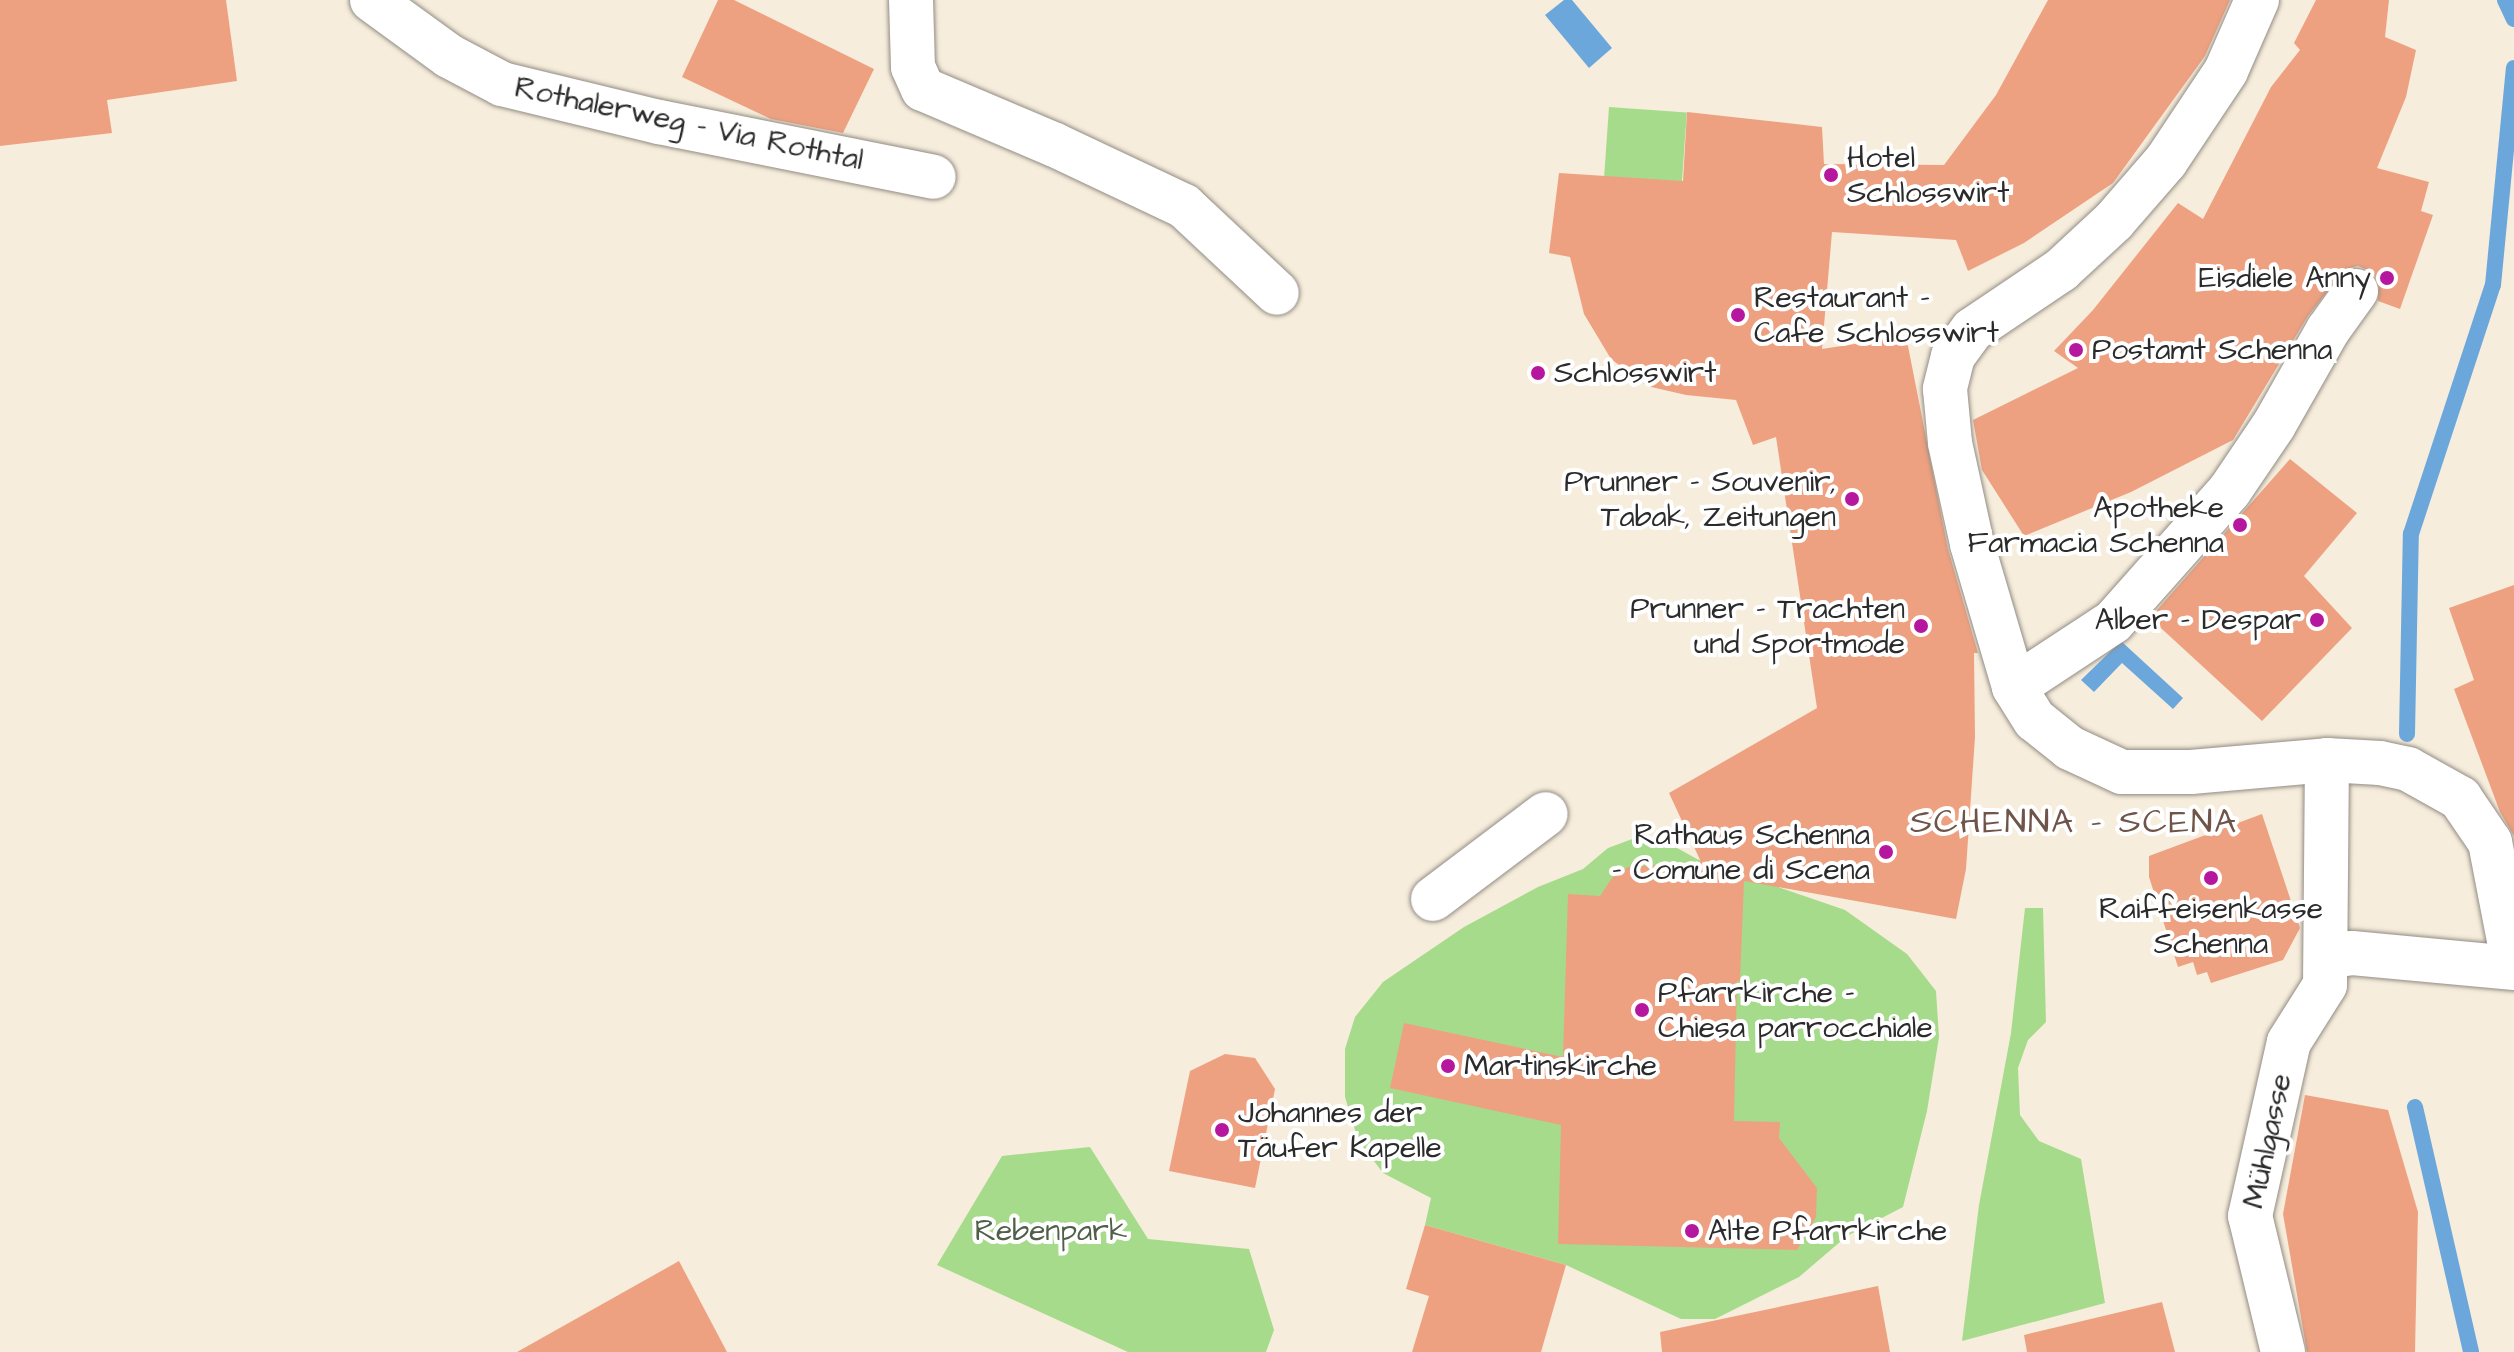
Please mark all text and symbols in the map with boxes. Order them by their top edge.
street label: Rothalerweg - Via Rothtal [511,69,867,179]
place label: Hotel Schlosswirt [1847,140,2009,210]
marker: Hotel Schlosswirt [1822,166,1840,184]
place label: Eisdiele Anny [2199,260,2371,296]
marker: Eisdiele Anny [2378,269,2396,287]
place label: Restaurant - Cafe Schlosswirt [1754,280,1999,350]
marker: Restaurant - Cafe Schlosswirt [1729,306,1747,324]
place label: Postamt Schenna [2092,332,2333,368]
marker: Postamt Schenna [2067,341,2085,359]
place label: Schlosswirt [1554,355,1716,391]
marker: Schlosswirt [1529,364,1547,382]
place label: Prunner - Souvenir, Tabak, Zeitungen [1564,464,1836,534]
marker: Prunner - Souvenir, Tabak, Zeitungen [1843,490,1861,508]
place label: Apotheke Farmacia Schenna [1967,490,2224,560]
marker: Apotheke Farmacia Schenna [2231,516,2249,534]
place label: Prunner - Trachten und Sportmode [1630,591,1905,662]
place label: Alber - Despar [2095,602,2301,638]
marker: Alber - Despar [2308,611,2326,629]
marker: Prunner - Trachten und Sportmode [1912,617,1930,635]
district label: SCHENNA - SCENA [1910,803,2238,843]
place label: Rathaus Schenna - Comune di Scena [1612,817,1870,888]
marker: Rathaus Schenna - Comune di Scena [1877,843,1895,861]
marker: Raiffeisenkasse Schenna [2202,869,2220,887]
place label: Raiffeisenkasse Schenna [2099,891,2323,962]
place label: Pfarrkirche - Chiesa parrocchiale [1658,975,1933,1046]
marker: Pfarrkirche - Chiesa parrocchiale [1633,1001,1651,1019]
place label: Martinskirche [1464,1048,1657,1084]
marker: Martinskirche [1439,1057,1457,1075]
street label: Mühlgasse [2236,1070,2300,1212]
place label: Johannes der Täufer Kapelle [1238,1095,1442,1166]
marker: Johannes der Täufer Kapelle [1213,1121,1231,1139]
park label: Rebenpark [975,1213,1127,1249]
place label: Alte Pfarrkirche [1708,1213,1947,1249]
marker: Alte Pfarrkirche [1683,1222,1701,1240]

